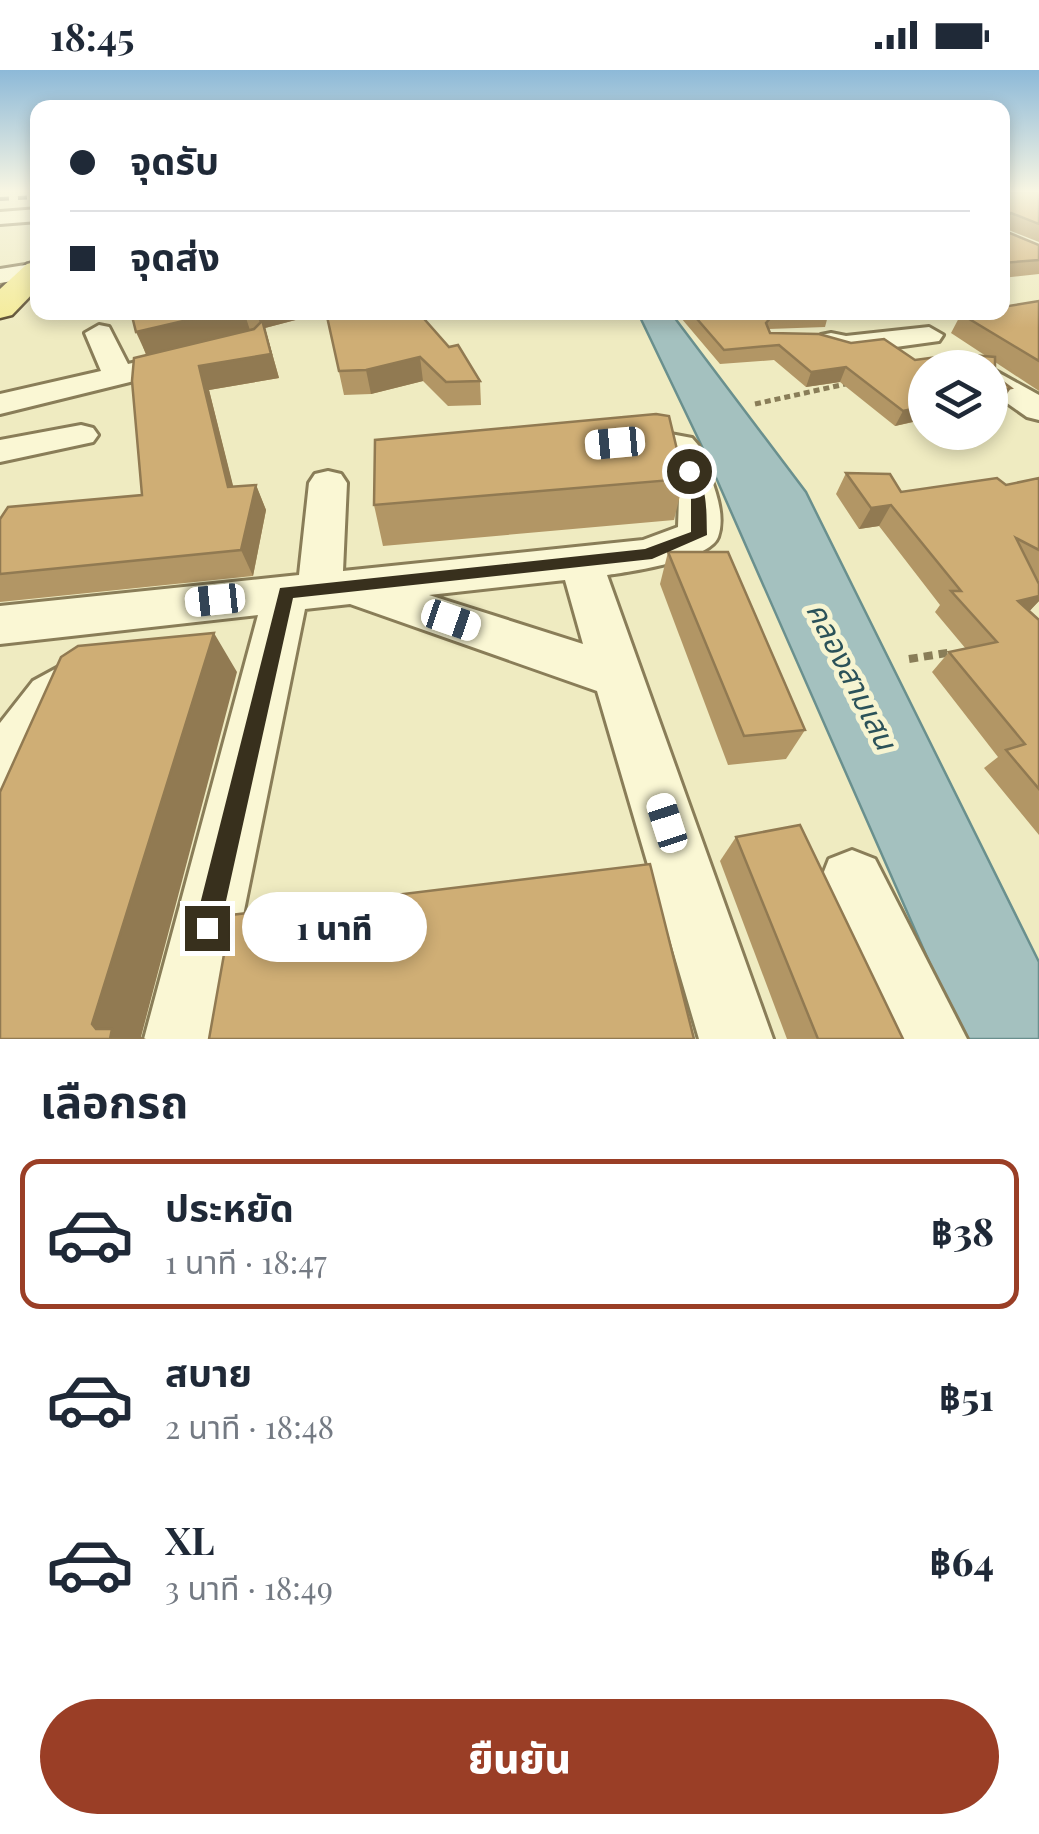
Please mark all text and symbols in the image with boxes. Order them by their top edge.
text: 18:45 [50,10,134,61]
text: จุดรับ [130,134,219,185]
text: จุดส่ง [130,230,220,281]
map controls [908,350,1008,450]
button: layers [908,350,1008,450]
car [584,425,646,461]
route start [667,449,712,494]
car [184,582,246,618]
water label: คลองสามเสน [798,594,908,757]
car [418,596,484,644]
car [643,790,691,856]
callout: 1 นาที [242,893,427,963]
text: 1 นาที [297,905,372,948]
route end [185,906,230,951]
text: เลือกรถ [40,1069,188,1129]
text: ประหยัด [165,1181,294,1232]
icon: car [45,1189,135,1279]
text: ฿38 [931,1205,994,1256]
text: 1 นาที · 18:47 [165,1239,327,1282]
text: สบาย [165,1346,252,1397]
icon: car [45,1354,135,1444]
text: ฿51 [939,1370,994,1421]
text: 2 นาที · 18:48 [165,1404,334,1447]
text: XL [165,1514,214,1565]
icon: car [45,1519,135,1609]
text: ฿64 [929,1535,994,1586]
text: 3 นาที · 18:49 [165,1565,333,1608]
button: ยืนยัน [40,1699,999,1814]

